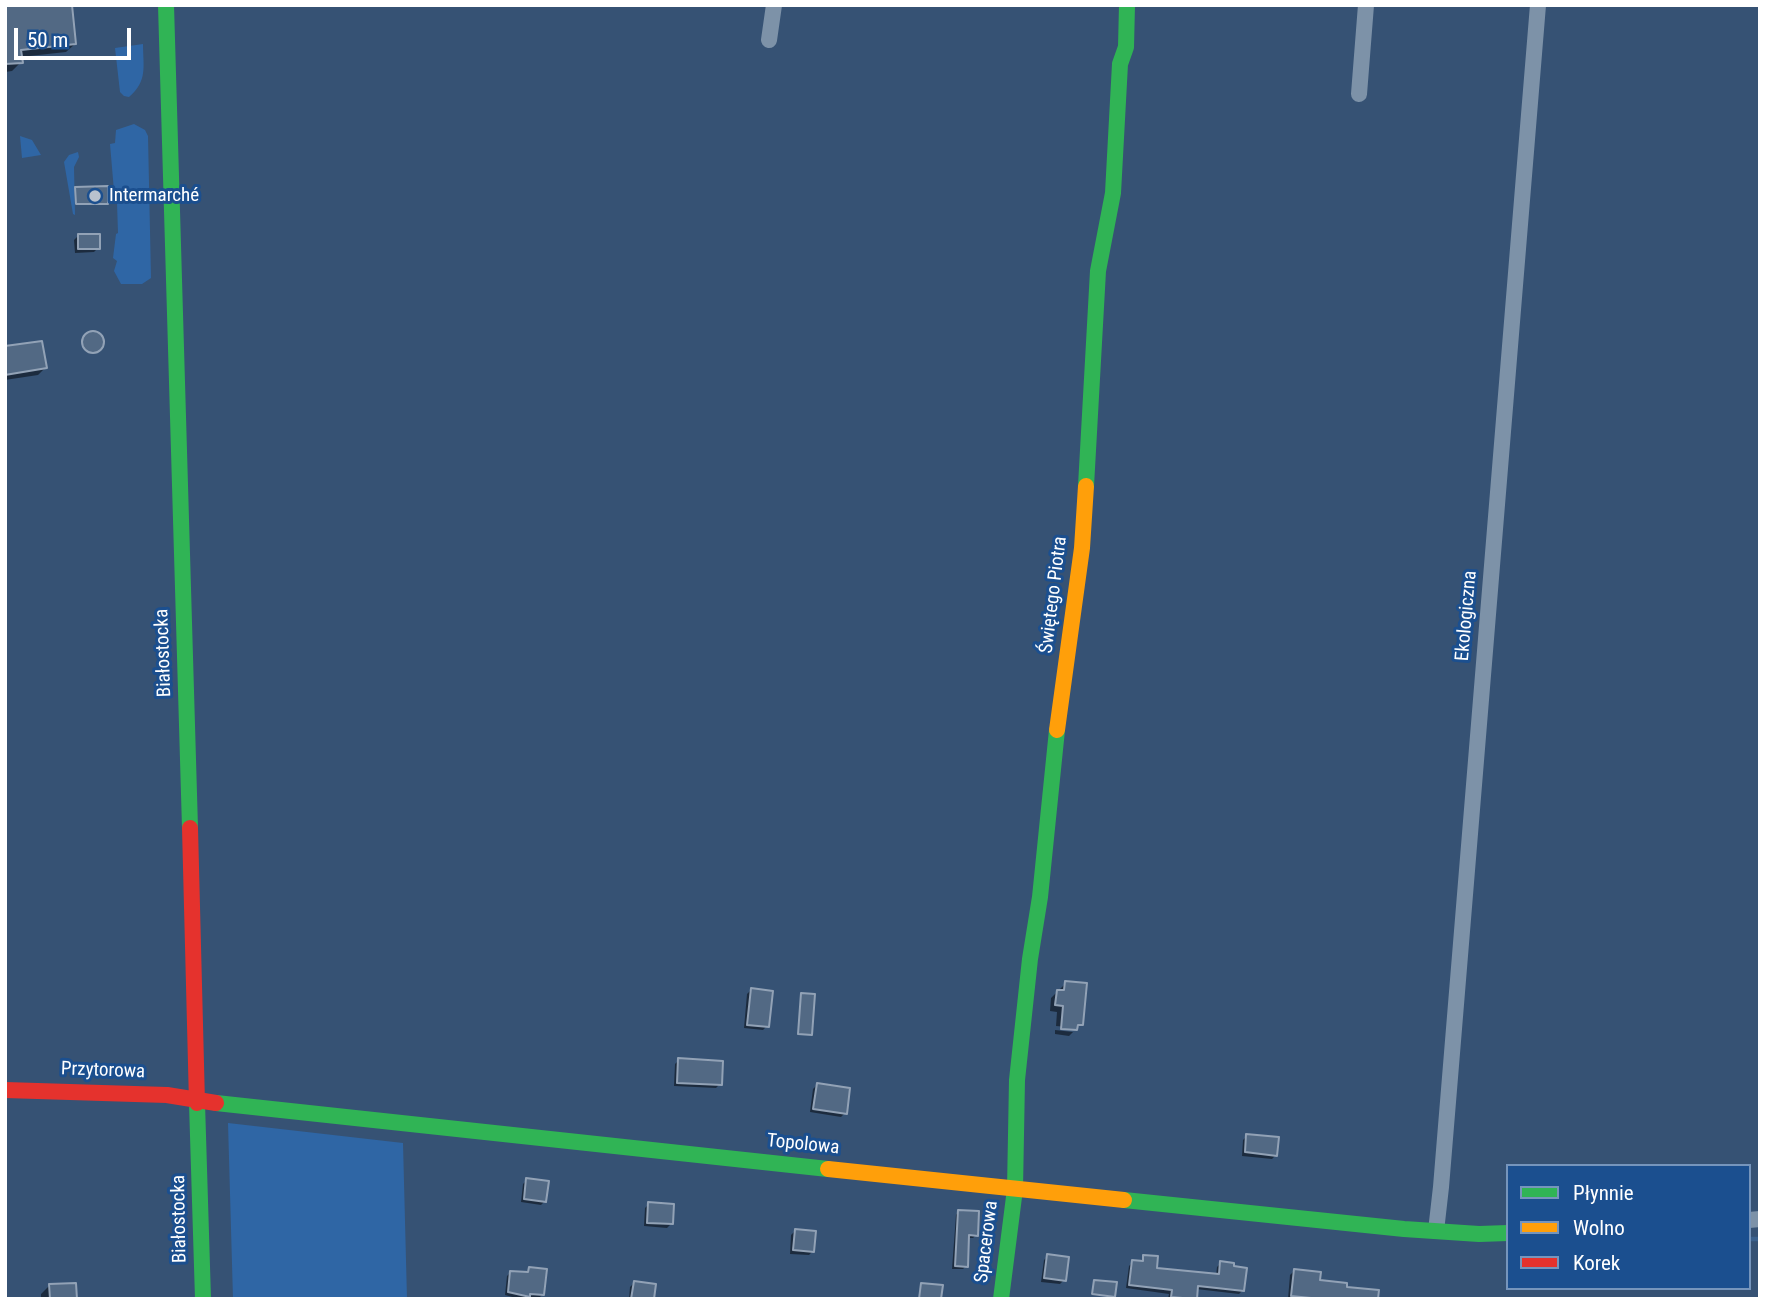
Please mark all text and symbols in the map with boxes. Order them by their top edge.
scale bar [18,14,135,58]
text: 50 m [27,28,68,52]
place label: Intermarché [109,185,199,207]
marker: Intermarché [87,188,103,204]
street label: Świętego Piotra [1036,535,1072,655]
street label: Ekologiczna [1452,570,1482,662]
street label: Białostocka [151,609,177,697]
street label: Przytorowa [61,1058,145,1084]
street label: Topolowa [766,1130,840,1160]
legend [1506,1164,1751,1290]
street label: Białostocka [168,1175,192,1263]
text: Płynnie [1573,1181,1634,1205]
street label: Spacerowa [971,1200,1003,1284]
text: Wolno [1573,1216,1625,1240]
text: Korek [1573,1251,1620,1275]

